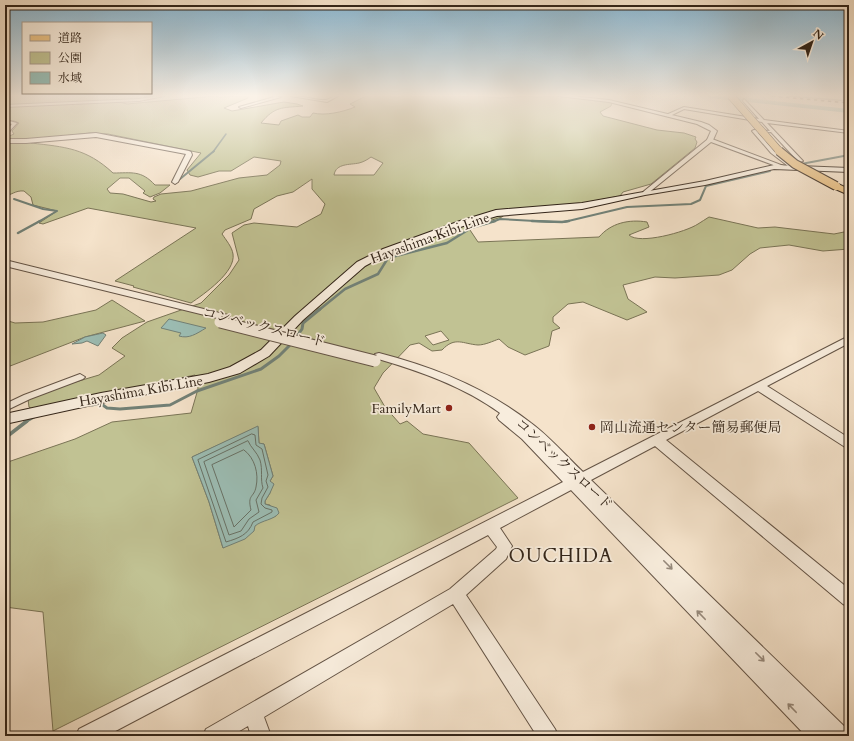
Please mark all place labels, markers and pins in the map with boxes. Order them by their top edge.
place label: FamilyMart [371,399,442,418]
marker: FamilyMart [444,403,454,413]
place label: 岡山流通センター簡易郵便局 [600,418,781,437]
marker: 岡山流通センター簡易郵便局 [587,422,597,432]

